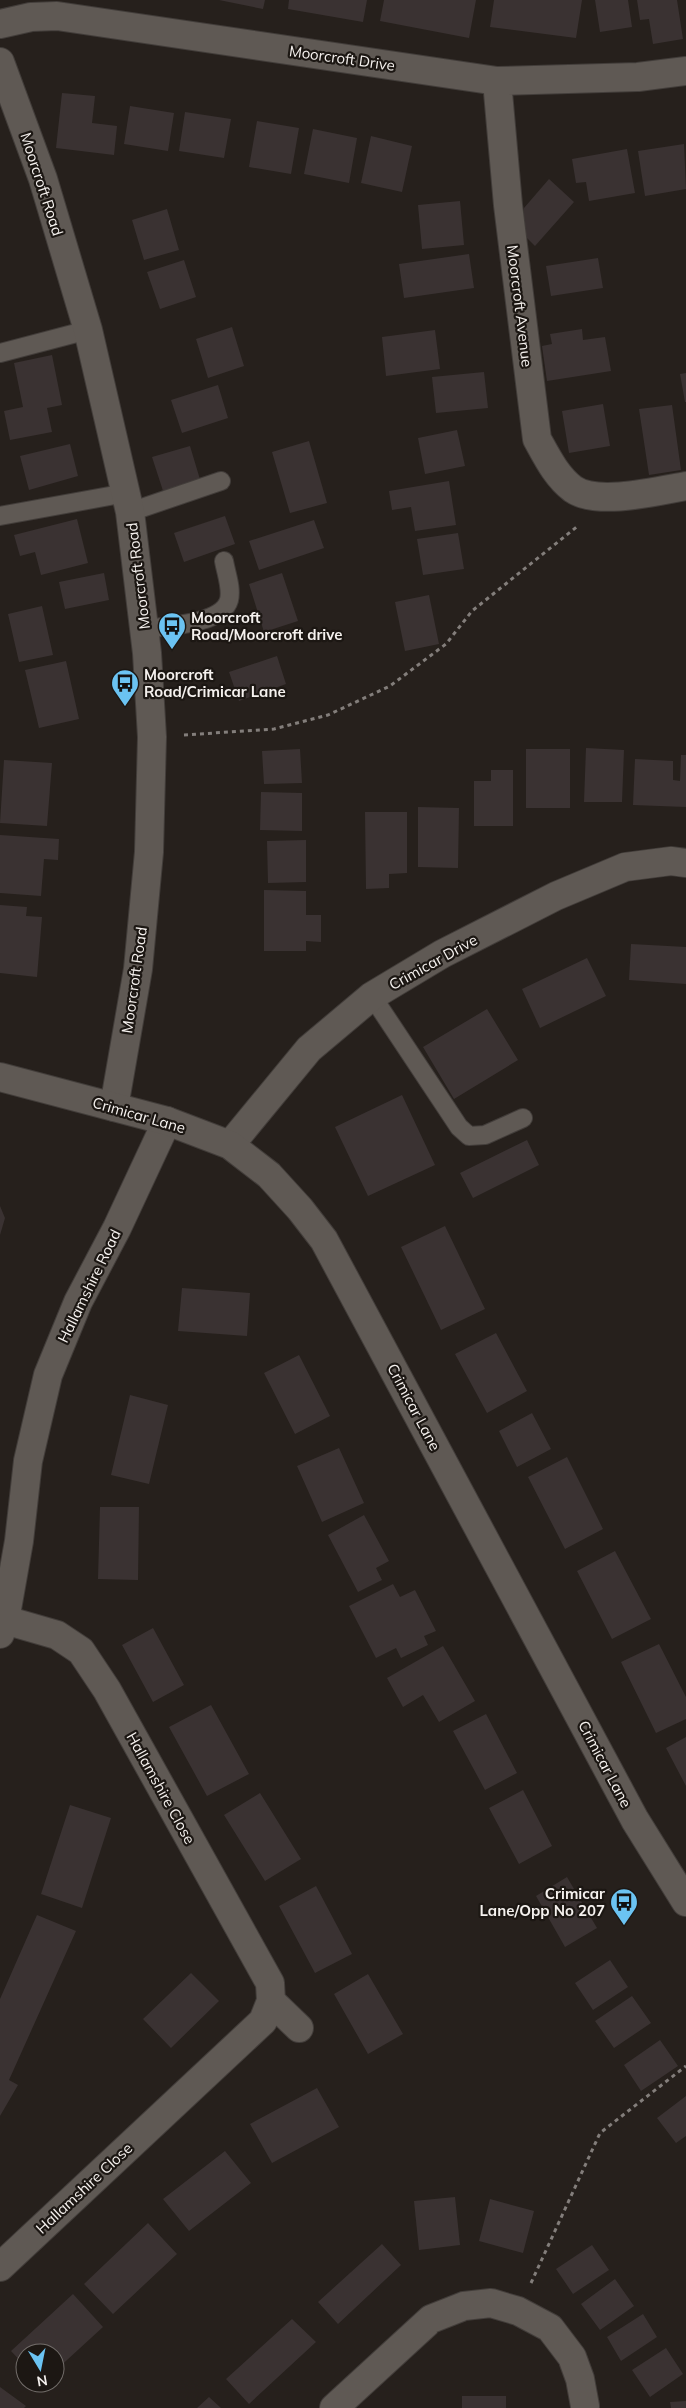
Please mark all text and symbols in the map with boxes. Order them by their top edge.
street label: Moorcroft Drive [288,41,396,75]
street label: Moorcroft Road [16,130,68,238]
street label: Moorcroft Avenue [503,244,537,368]
street label: Moorcroft Road [122,522,154,630]
place label: Moorcroft Road/Moorcroft drive [191,608,343,644]
bus stop icon: Moorcroft Road/Moorcroft drive [157,611,187,650]
place label: Moorcroft Road/Crimicar Lane [144,665,286,701]
bus stop icon: Moorcroft Road/Crimicar Lane [110,668,140,707]
street label: Moorcroft Road [117,926,151,1034]
street label: Crimicar Drive [386,930,480,994]
street label: Crimicar Lane [90,1093,188,1137]
street label: Hallamshire Road [53,1226,125,1346]
street label: Crimicar Lane [383,1360,445,1454]
street label: Crimicar Lane [574,1717,636,1811]
street label: Hallamshire Close [122,1729,200,1847]
place label: Crimicar Lane/Opp No 207 [479,1884,605,1920]
bus stop icon: Crimicar Lane/Opp No 207 [609,1887,639,1926]
street label: Hallamshire Close [32,2138,136,2238]
north arrow [15,2343,65,2393]
text: N [35,2371,49,2391]

